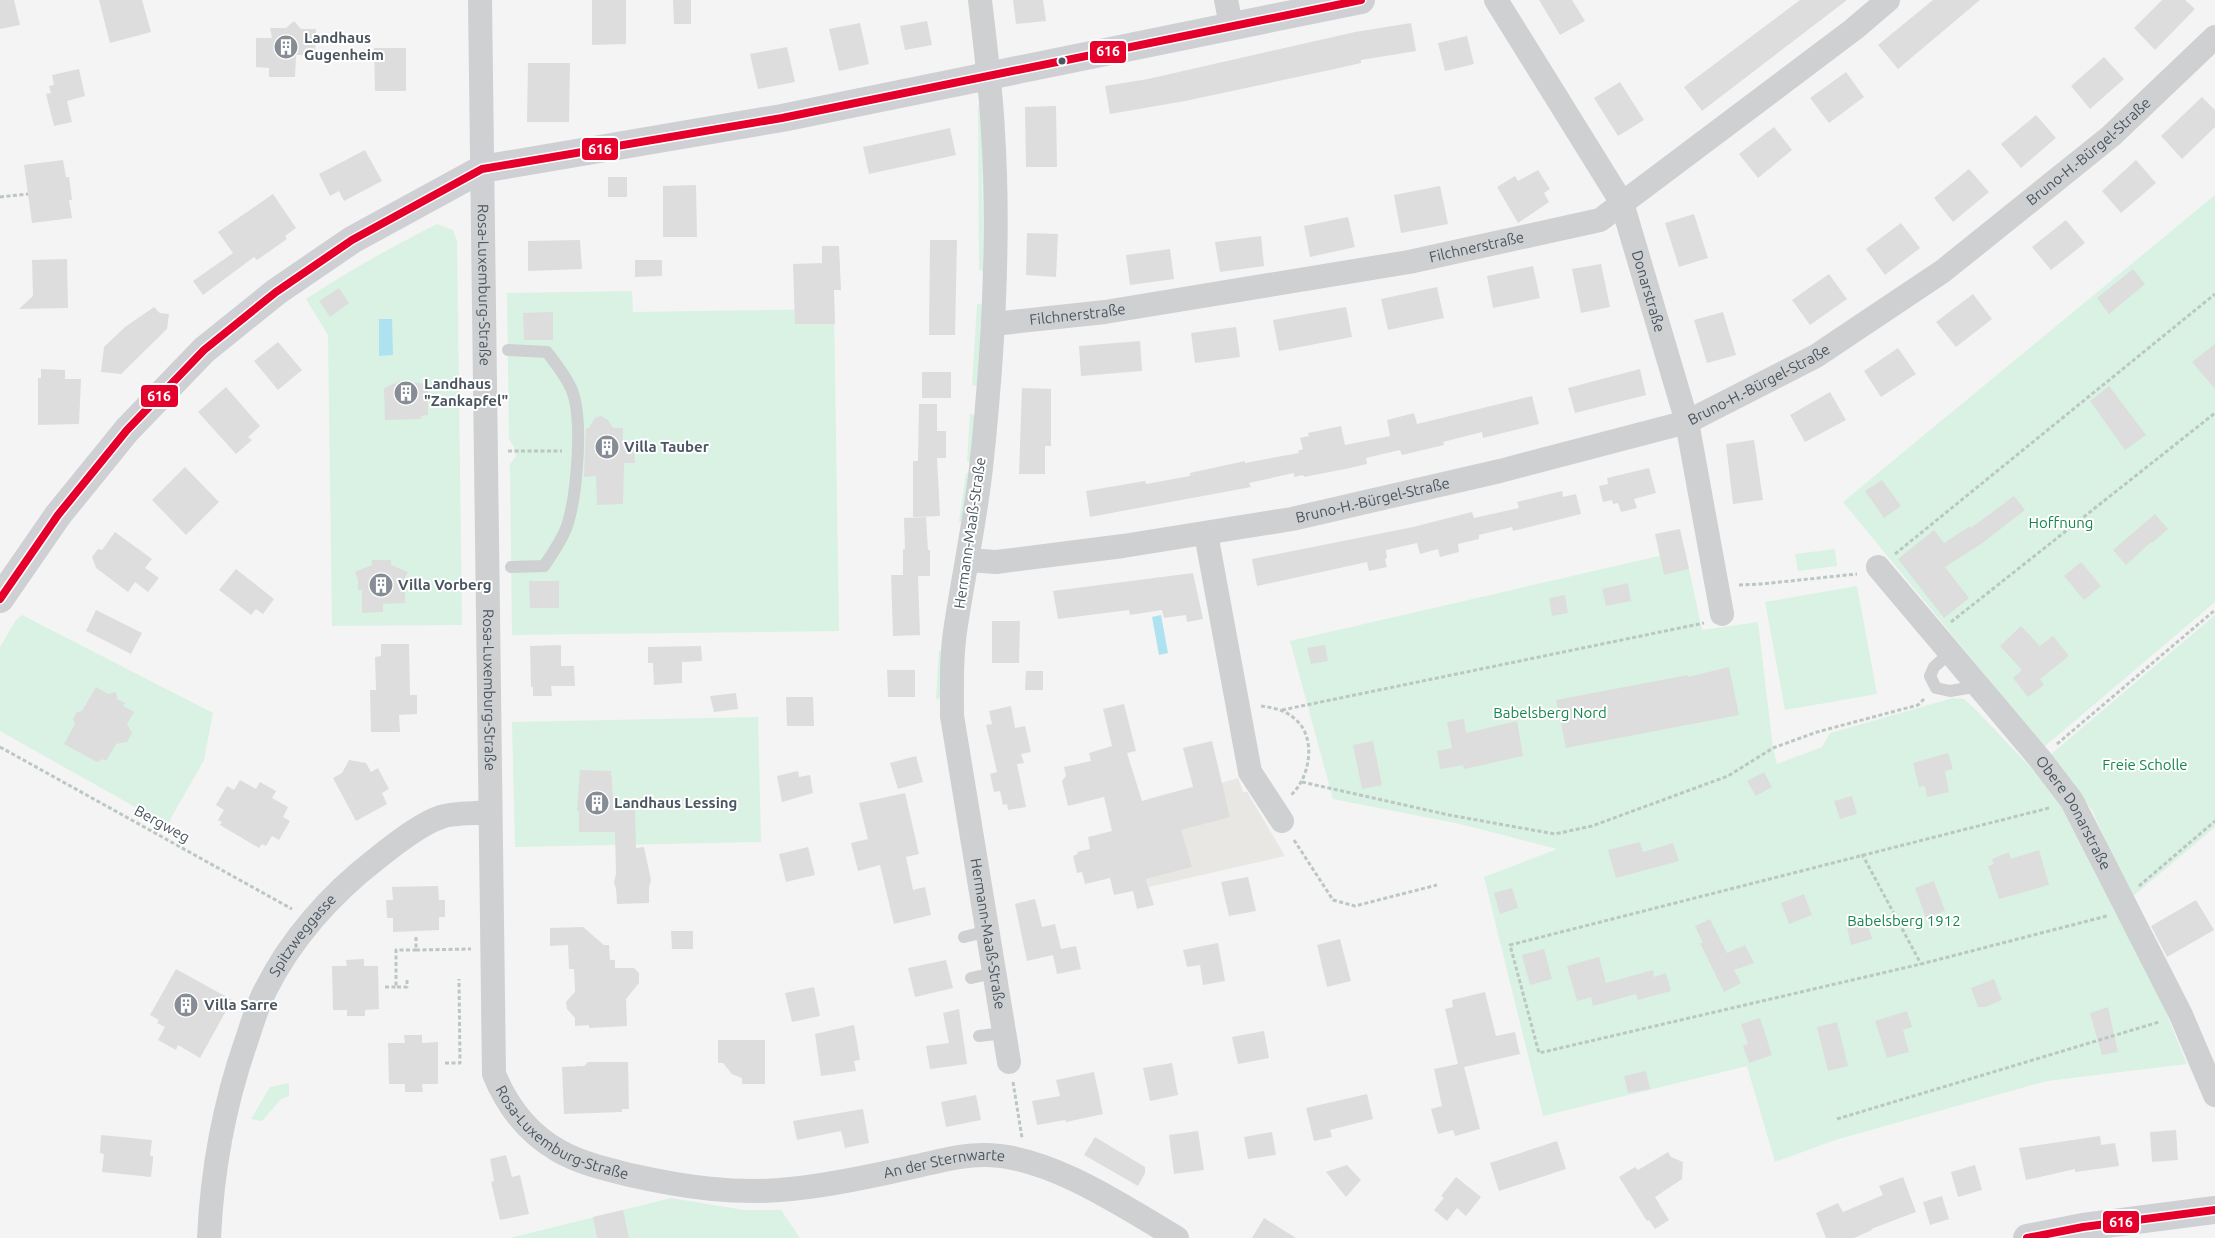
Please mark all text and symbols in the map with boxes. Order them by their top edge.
place label: Landhaus Gugenheim [304,29,384,63]
building icon: Landhaus Gugenheim [273,34,299,60]
line badge: 616 [1089,40,1127,64]
text: 616 [1096,43,1120,59]
unlabelled marker [1057,56,1067,66]
street label: Bruno-H.-Bürgel-Straße [2023,94,2154,209]
line badge: 616 [581,137,619,161]
text: 616 [588,141,612,157]
street label: Rosa-Luxemburg-Straße [475,204,494,366]
street label: Filchnerstraße [1427,228,1526,265]
street label: Donarstraße [1629,248,1669,334]
street label: Filchnerstraße [1028,300,1127,328]
street label: Bruno-H.-Bürgel-Straße [1685,340,1833,428]
place label: Landhaus "Zankapfel" [424,375,508,409]
building icon: Landhaus "Zankapfel" [393,380,419,406]
line badge: 616 [140,384,179,408]
text: 616 [147,388,171,404]
building icon: Villa Tauber [594,434,620,460]
place label: Villa Tauber [624,438,710,455]
street label: Hermann-Maaß-Straße [950,456,989,610]
street label: Bruno-H.-Bürgel-Straße [1294,474,1451,526]
park label: Hoffnung [2029,514,2093,531]
building icon: Villa Vorberg [368,572,394,598]
place label: Villa Vorberg [398,576,492,593]
street label: Rosa-Luxemburg-Straße [480,609,499,771]
park label: Babelsberg Nord [1493,704,1607,721]
street label: Obere Donarstraße [2033,752,2115,873]
park label: Freie Scholle [2102,756,2188,773]
building icon: Landhaus Lessing [584,790,610,816]
place label: Landhaus Lessing [614,794,737,811]
street label: Bergweg [132,801,193,846]
street label: Hermann-Maaß-Straße [968,857,1009,1010]
street label: Spitzweggasse [265,890,339,979]
park label: Babelsberg 1912 [1847,912,1961,929]
building icon: Villa Sarre [173,992,199,1018]
place label: Villa Sarre [204,996,278,1013]
street label: Rosa-Luxemburg-Straße [493,1082,630,1182]
street label: An der Sternwarte [882,1146,1006,1181]
line badge: 616 [2102,1210,2140,1234]
text: 616 [2109,1214,2133,1230]

